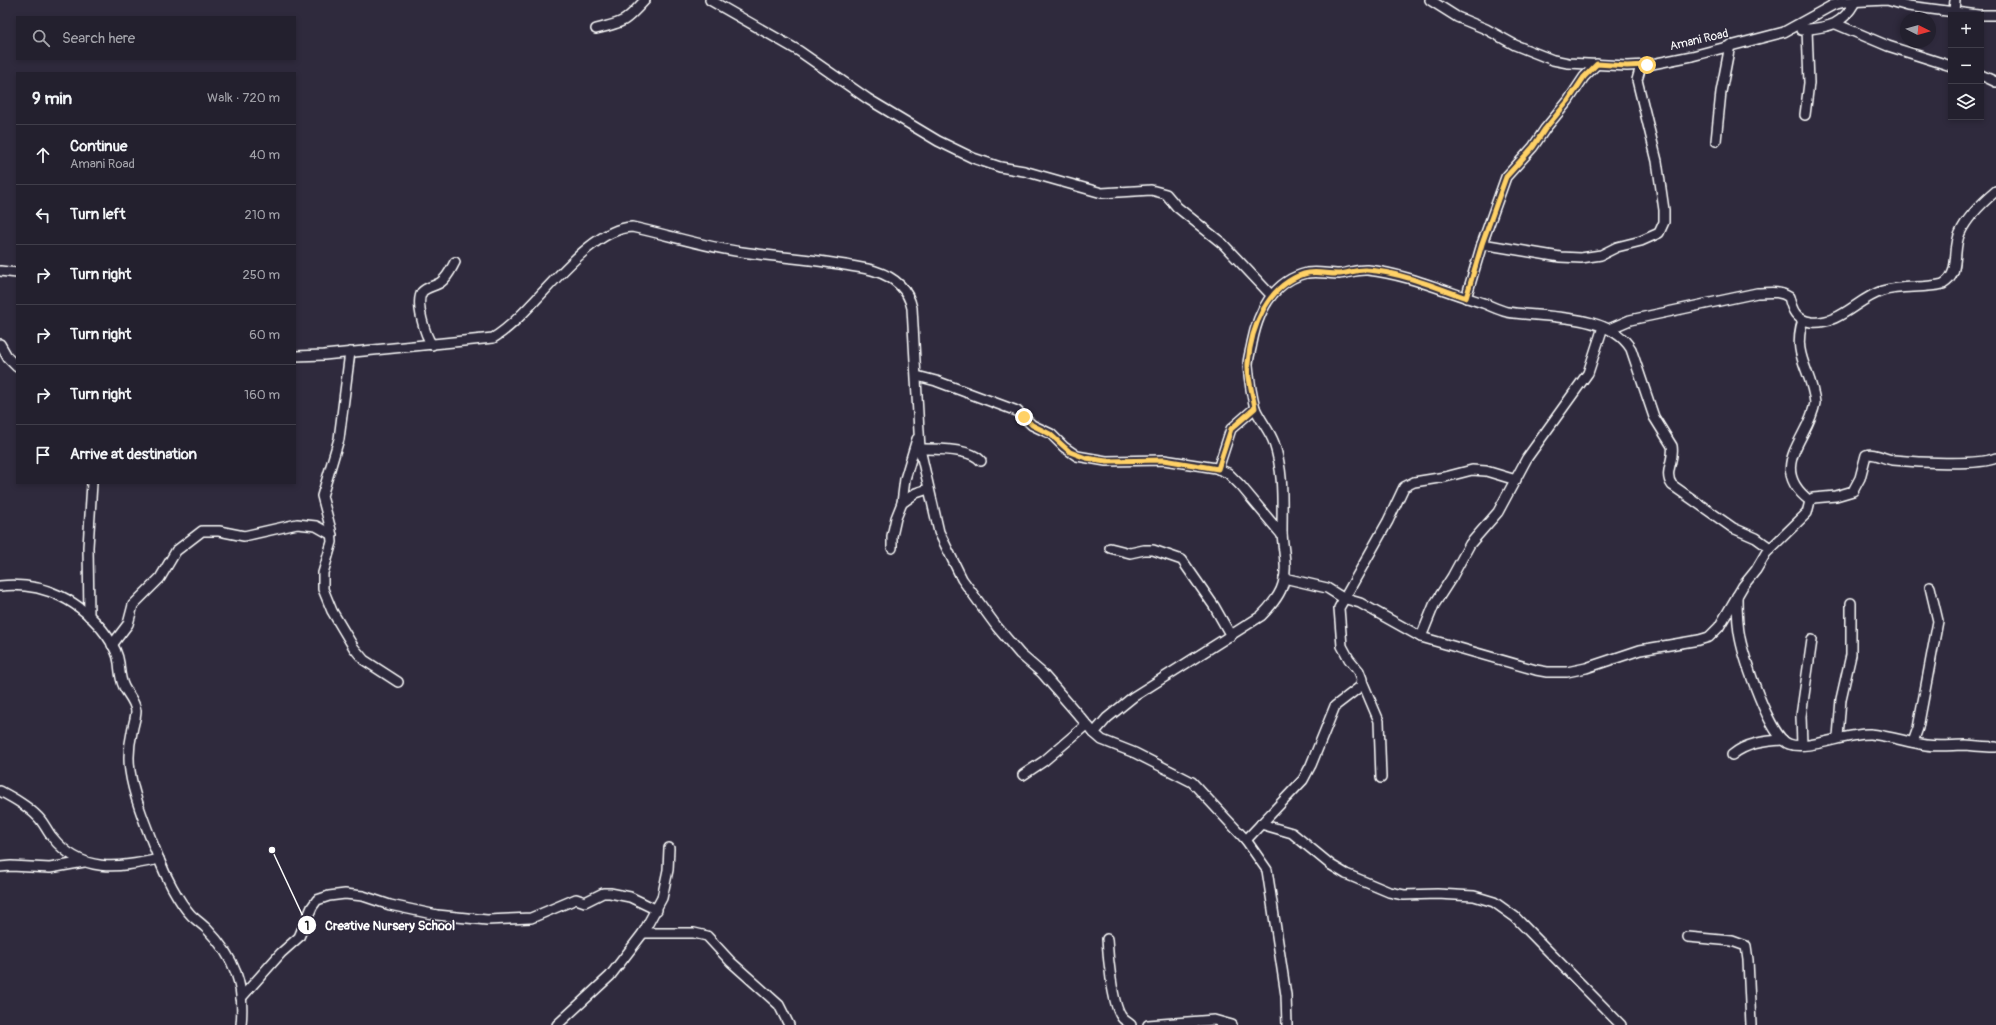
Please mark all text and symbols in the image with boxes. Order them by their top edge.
north arrow [1900,12,1936,48]
map controls [1948,12,1984,120]
button: + [1948,12,1984,48]
search box [16,16,296,60]
street label: Amani Road [1668,26,1730,54]
icon: search [30,27,52,49]
text: Search here [62,29,135,48]
button: − [1948,48,1984,84]
route start [1638,56,1656,74]
button: layers [1948,84,1984,120]
text: 9 min [32,88,72,109]
text: Walk · 720 m [207,90,280,106]
text: Continue [70,137,128,156]
icon: ahead [32,144,54,166]
text: 40 m [249,147,280,163]
text: Amani Road [70,156,135,172]
icon: left [32,204,54,226]
text: Turn left [70,205,126,224]
text: 210 m [244,207,280,223]
icon: right [32,264,54,286]
text: Turn right [70,265,131,284]
text: 250 m [242,267,280,283]
icon: right [32,324,54,346]
text: Turn right [70,325,131,344]
text: 60 m [249,327,280,343]
icon: right [32,384,54,406]
text: Turn right [70,385,131,404]
text: 160 m [244,387,280,403]
route end [1015,408,1033,426]
icon: arrive [32,444,54,466]
text: Arrive at destination [70,445,197,464]
callout: Creative Nursery School [297,913,463,938]
text: Creative Nursery School [325,918,455,934]
text: 1 [305,919,309,934]

